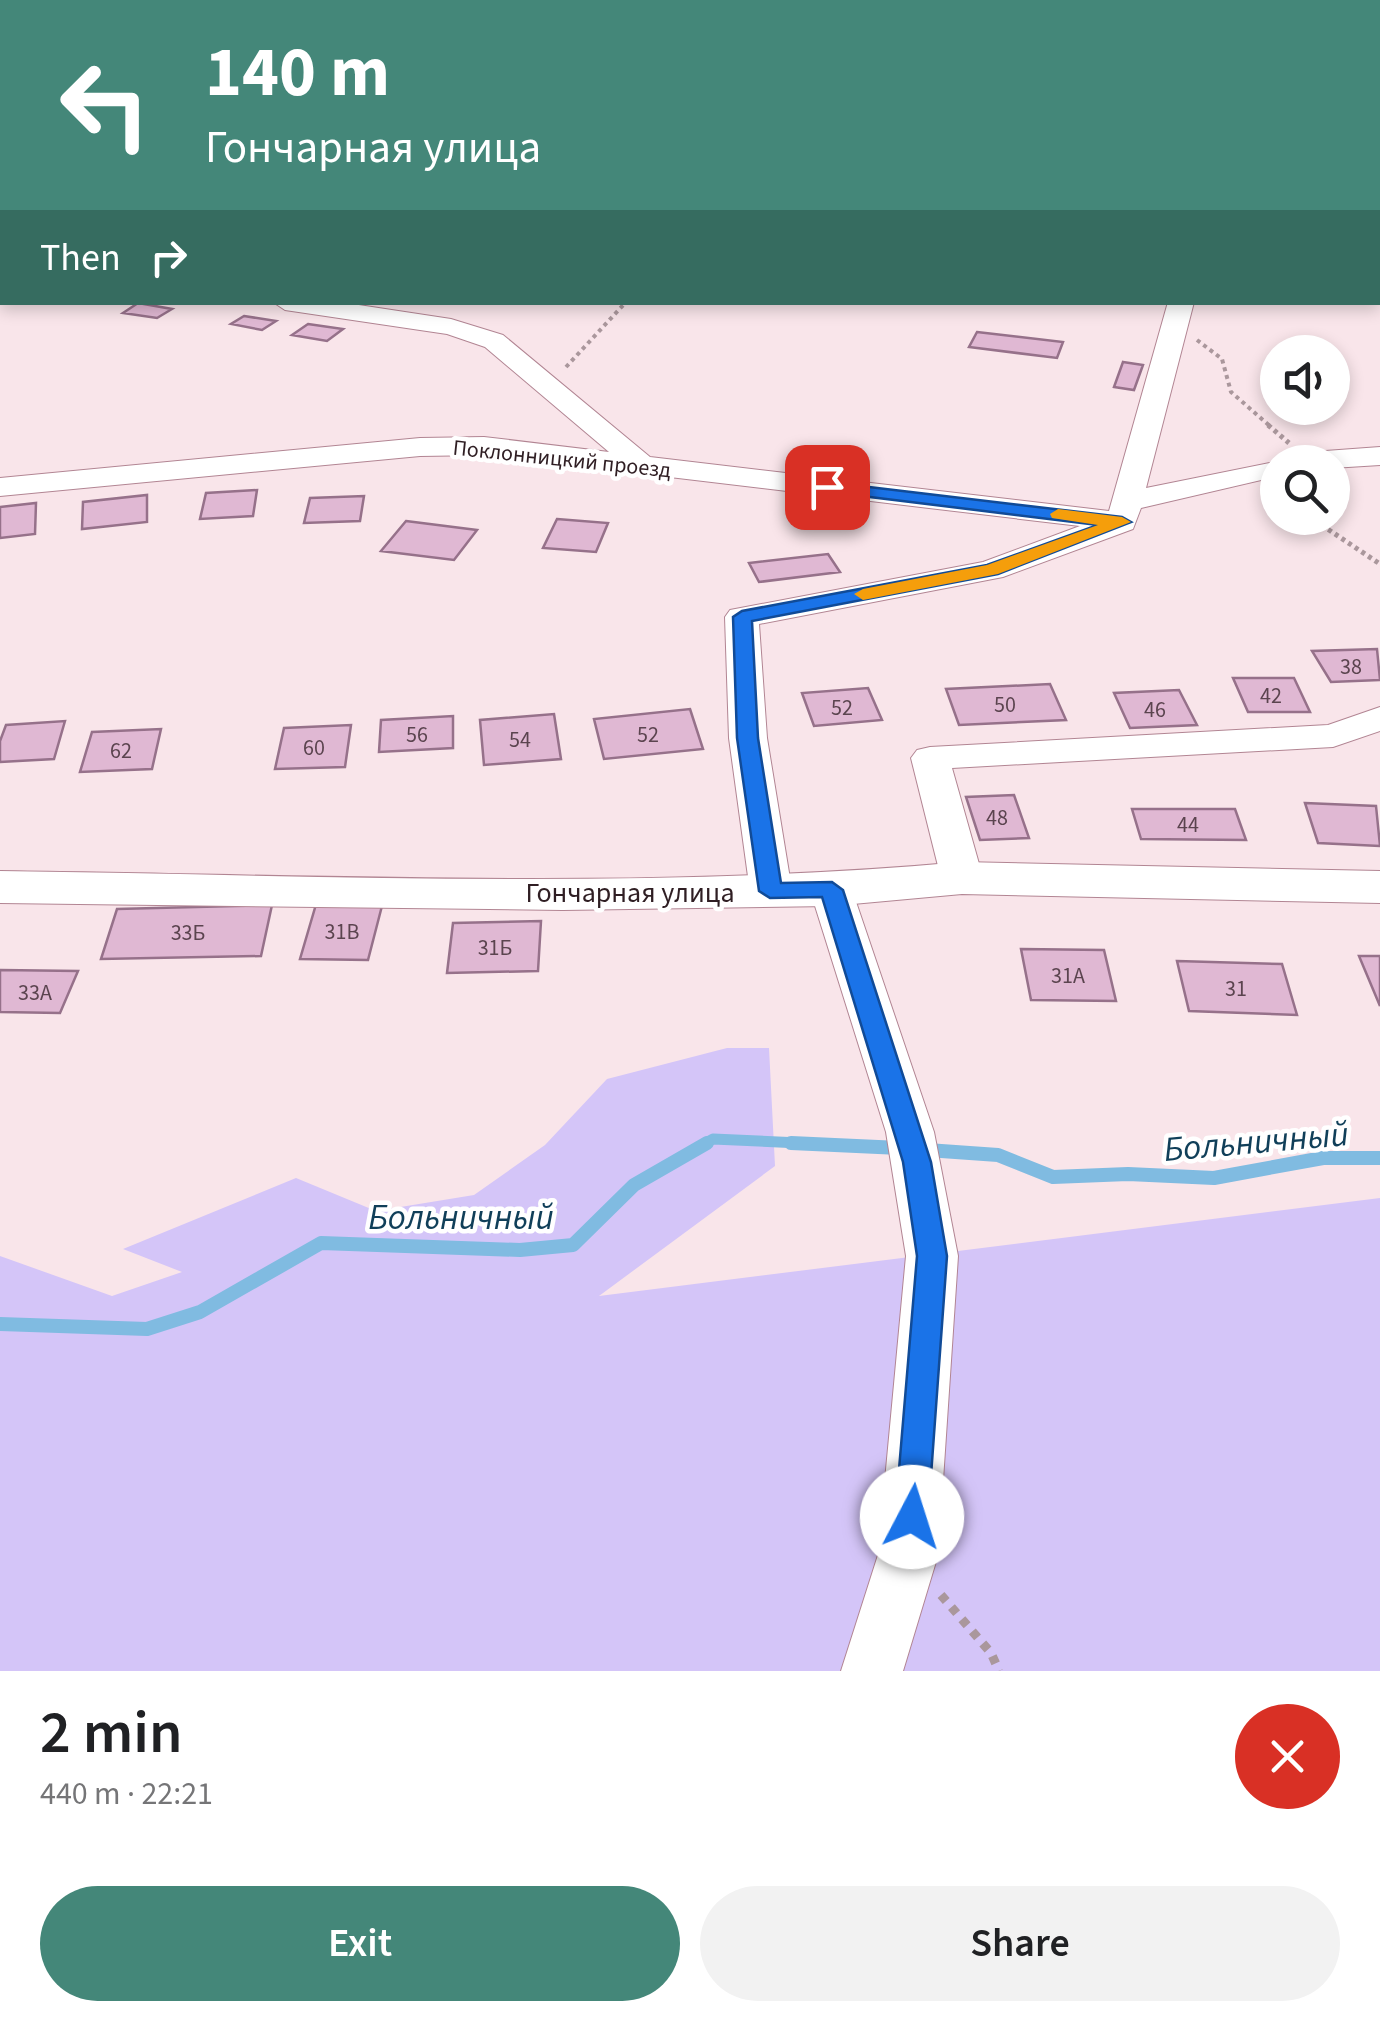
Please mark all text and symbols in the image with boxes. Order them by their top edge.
text: 140 m [205,23,390,123]
icon: left [40,40,170,170]
text: Гончарная улица [205,116,541,180]
icon: right [141,230,196,285]
text: Then [40,231,121,285]
map controls [1260,335,1350,535]
button: sound [1260,335,1350,425]
street label: Поклонницкий проезд [451,432,673,486]
pin [785,445,870,530]
button: search [1260,445,1350,535]
icon: arrive [800,460,855,515]
house number: 38 [1340,651,1362,683]
house number: 42 [1260,680,1282,712]
house number: 50 [994,689,1016,721]
house number: 52 [831,692,853,724]
house number: 46 [1144,694,1166,726]
house number: 56 [406,719,428,751]
house number: 52 [637,719,659,751]
house number: 54 [509,724,531,756]
house number: 60 [303,732,325,764]
house number: 62 [110,735,132,767]
house number: 48 [986,802,1008,834]
house number: 44 [1177,809,1199,841]
street label: Гончарная улица [525,873,735,913]
house number: 31В [325,916,359,948]
house number: 33Б [171,917,205,949]
house number: 31Б [478,932,512,964]
house number: 31А [1051,960,1085,992]
house number: 31 [1225,973,1247,1005]
house number: 33А [18,977,52,1009]
water label: Больничный [1162,1109,1351,1175]
water label: Больничный [368,1193,554,1243]
position arrow [860,1465,964,1569]
text: 2 min [40,1691,183,1776]
button: close [1235,1704,1340,1809]
text: 440 m · 22:21 [40,1771,213,1817]
button: Exit [40,1886,680,2001]
button: Share [700,1886,1340,2001]

